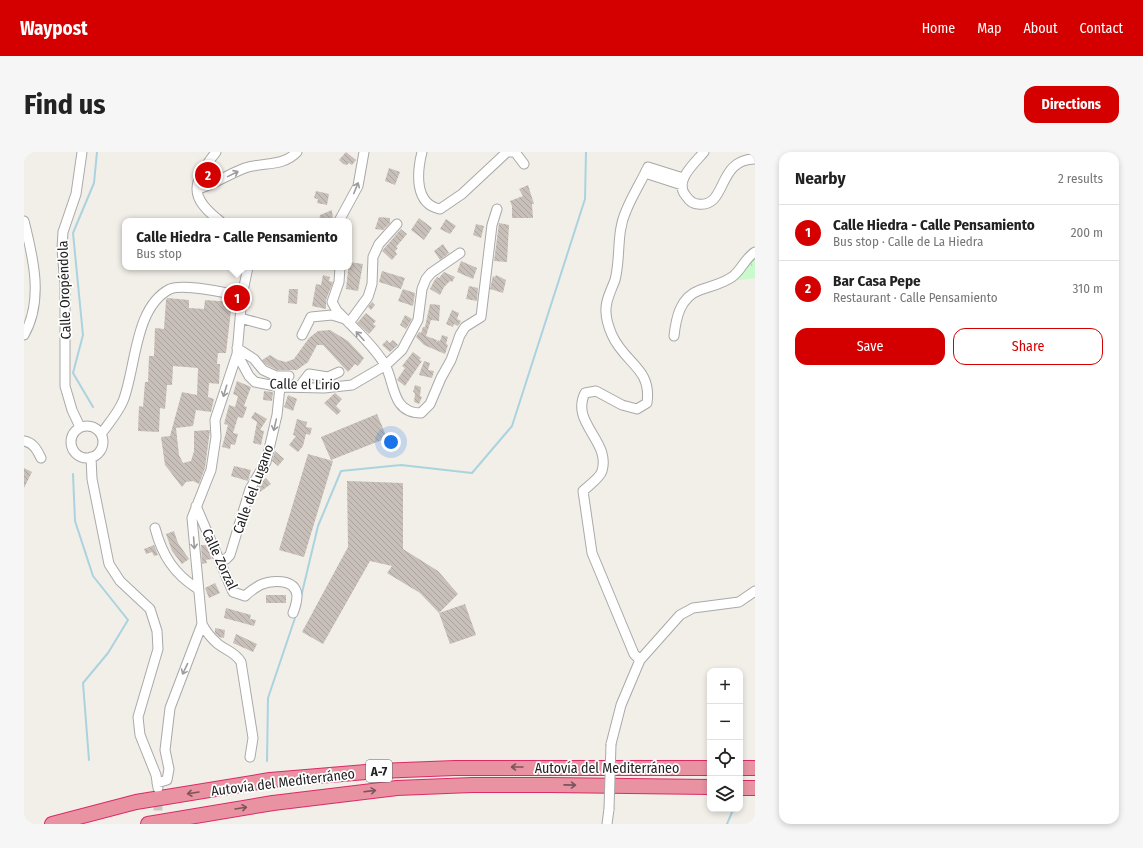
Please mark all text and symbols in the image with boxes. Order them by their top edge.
text: Waypost [20,17,88,40]
text: Home [922,20,955,37]
text: Map [977,20,1001,37]
text: About [1023,20,1058,37]
text: Contact [1080,20,1123,37]
button: Directions [1024,86,1119,123]
text: Find us [24,88,106,121]
pin: 2 [195,160,221,190]
text: Nearby [795,168,846,189]
one-way arrow [227,170,239,177]
text: 2 results [1058,171,1103,186]
one-way arrow [352,183,360,195]
text: Calle Hiedra - Calle Pensamiento [833,216,1035,234]
popup [122,218,352,270]
text: 1 [805,225,811,240]
text: 200 m [1071,225,1103,240]
text: Calle Hiedra - Calle Pensamiento [136,228,338,246]
text: Bus stop · Calle de La Hiedra [833,234,983,249]
street label: Calle Oropéndola [54,240,75,340]
text: Bus stop [136,246,182,261]
text: Bar Casa Pepe [833,272,921,290]
text: 2 [805,281,811,296]
text: 310 m [1073,281,1103,296]
pin: 1 [224,283,250,313]
text: Restaurant · Calle Pensamiento [833,290,998,305]
button: Save [795,328,945,365]
button: Share [953,328,1103,365]
one-way arrow [356,330,365,341]
street label: Calle el Lirio [270,375,340,394]
one-way arrow [221,384,228,397]
one-way arrow [270,419,278,432]
your location [381,432,401,452]
street label: Calle del Lugano [229,442,278,536]
street label: Calle Zorzal [198,526,241,593]
one-way arrow [190,536,197,549]
one-way arrow [181,663,188,675]
map controls [707,668,743,812]
button: + [707,668,743,704]
button: − [707,704,743,740]
button: locate [707,740,743,776]
road number: A-7 [366,760,392,782]
street label: Autovía del Mediterráneo [535,760,679,777]
one-way arrow [511,763,524,771]
street label: Autovía del Mediterráneo [210,765,356,800]
button: layers [707,776,743,812]
one-way arrow [563,781,576,789]
one-way arrow [363,788,376,795]
one-way arrow [186,789,199,797]
one-way arrow [234,804,247,812]

